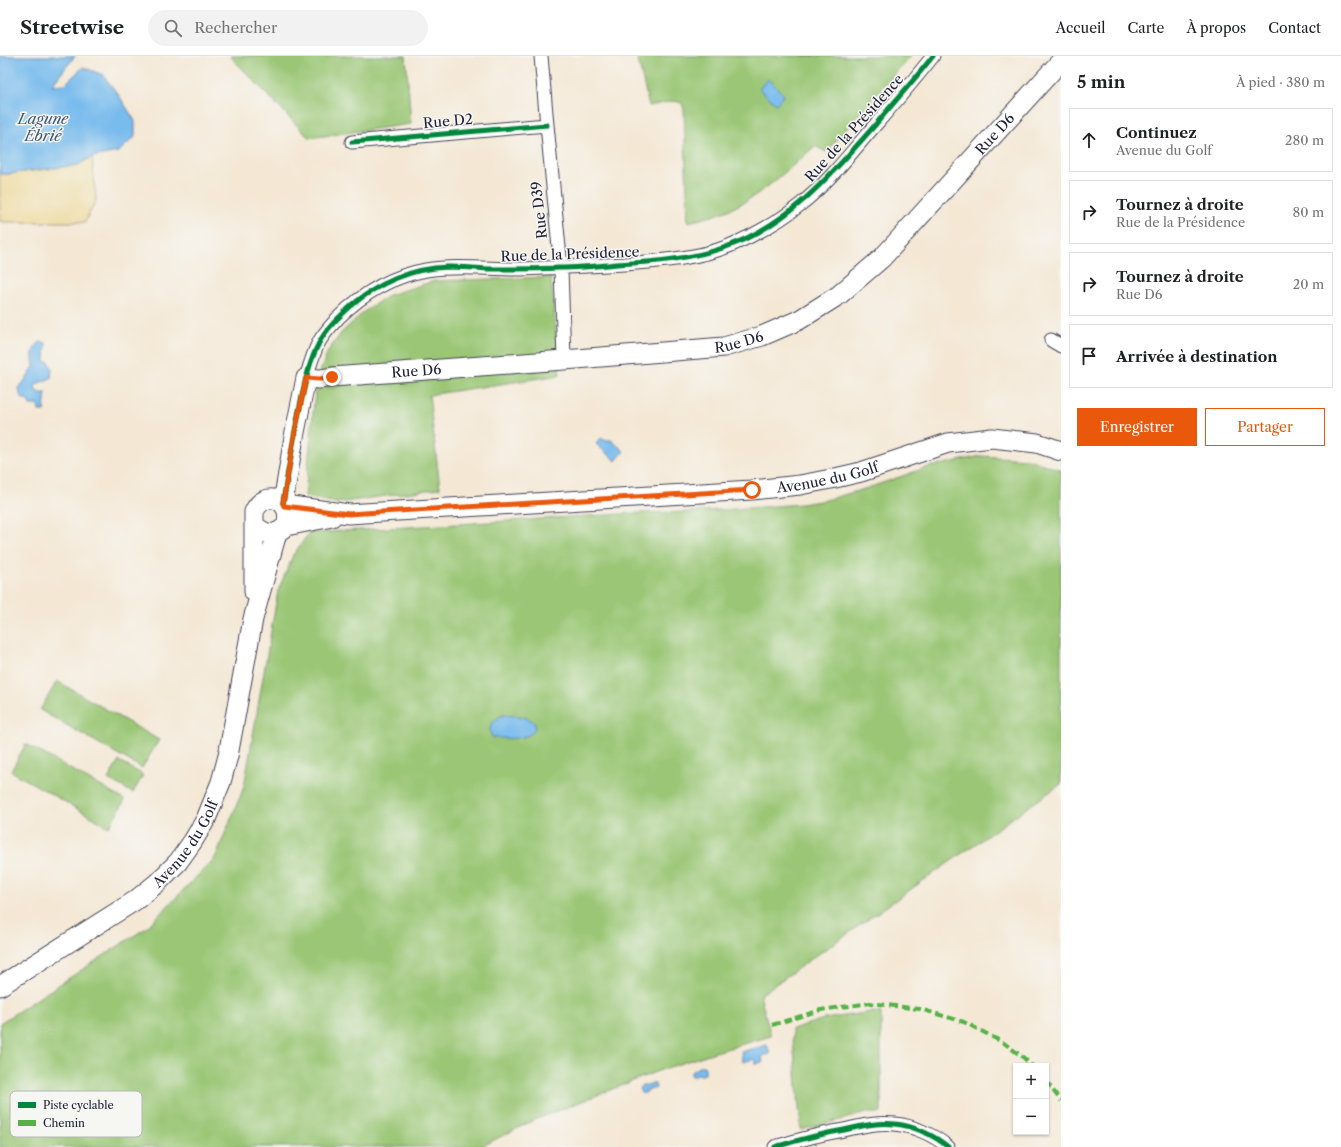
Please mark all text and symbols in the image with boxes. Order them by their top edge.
search box [148,10,428,46]
text: Streetwise [20,16,124,39]
icon: search [162,17,184,39]
text: Rechercher [194,18,277,37]
text: Accueil [1056,19,1106,37]
text: Carte [1128,19,1164,37]
text: À propos [1186,19,1246,37]
text: Contact [1268,19,1321,37]
street label: Rue de la Présidence [801,70,907,186]
text: 5 min [1077,72,1125,92]
text: À pied · 380 m [1236,74,1325,90]
water label: Lagune Ébrié [17,109,69,145]
street label: Rue D6 [971,109,1018,158]
street label: Rue D2 [422,110,474,132]
text: Continuez [1116,123,1197,142]
icon: ahead [1078,129,1100,151]
text: 280 m [1285,132,1324,148]
text: Avenue du Golf [1116,142,1212,158]
street label: Rue D39 [527,180,551,240]
text: Tournez à droite [1116,195,1244,214]
icon: right [1078,201,1100,223]
text: 80 m [1292,204,1324,220]
text: Rue de la Présidence [1116,214,1245,230]
street label: Rue de la Présidence [500,243,640,265]
text: Tournez à droite [1116,267,1244,286]
icon: right [1078,273,1100,295]
text: 20 m [1293,276,1324,292]
text: Rue D6 [1116,286,1162,302]
street label: Rue D6 [714,327,765,357]
icon: arrive [1078,345,1100,367]
text: Arrivée à destination [1116,347,1278,366]
street label: Rue D6 [391,360,442,382]
route end [323,368,341,386]
button: Enregistrer [1077,408,1197,446]
button: Partager [1205,408,1325,446]
street label: Avenue du Golf [775,457,883,496]
route start [743,481,761,499]
street label: Avenue du Golf [148,795,223,892]
map controls [1013,1063,1049,1135]
button: + [1013,1063,1049,1099]
legend [10,1091,142,1137]
text: Piste cyclable [43,1098,114,1112]
button: − [1013,1099,1049,1135]
text: Chemin [43,1116,85,1130]

